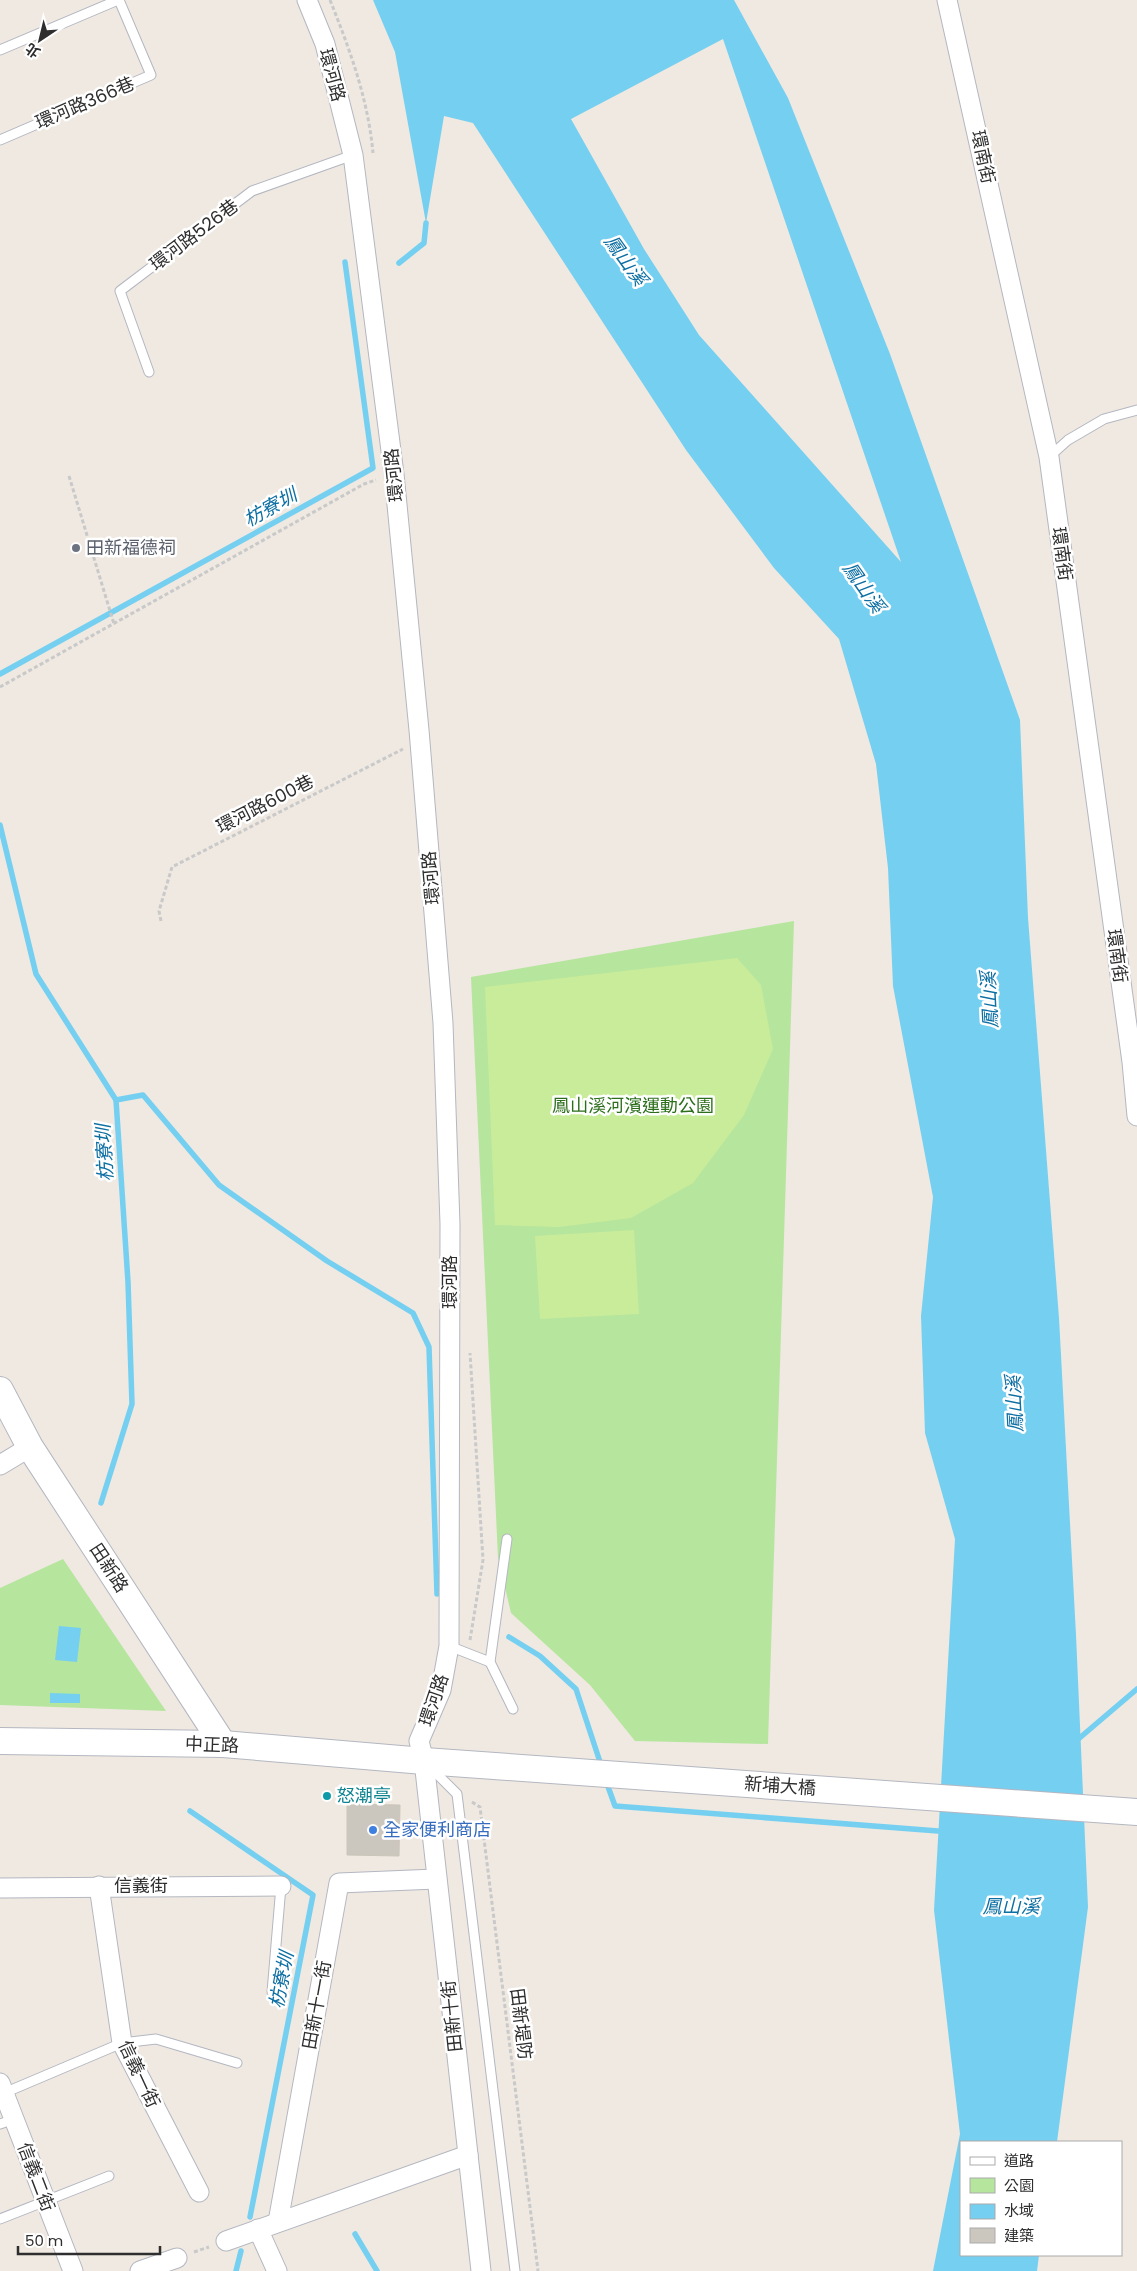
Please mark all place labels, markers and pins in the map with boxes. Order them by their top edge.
place label: 田新福德祠 [86,535,176,560]
marker: 田新福德祠 [70,542,82,554]
place label: 怒潮亭 [337,1783,391,1808]
marker: 怒潮亭 [321,1790,333,1802]
place label: 全家便利商店 [383,1817,491,1842]
marker: 全家便利商店 [367,1824,379,1836]

